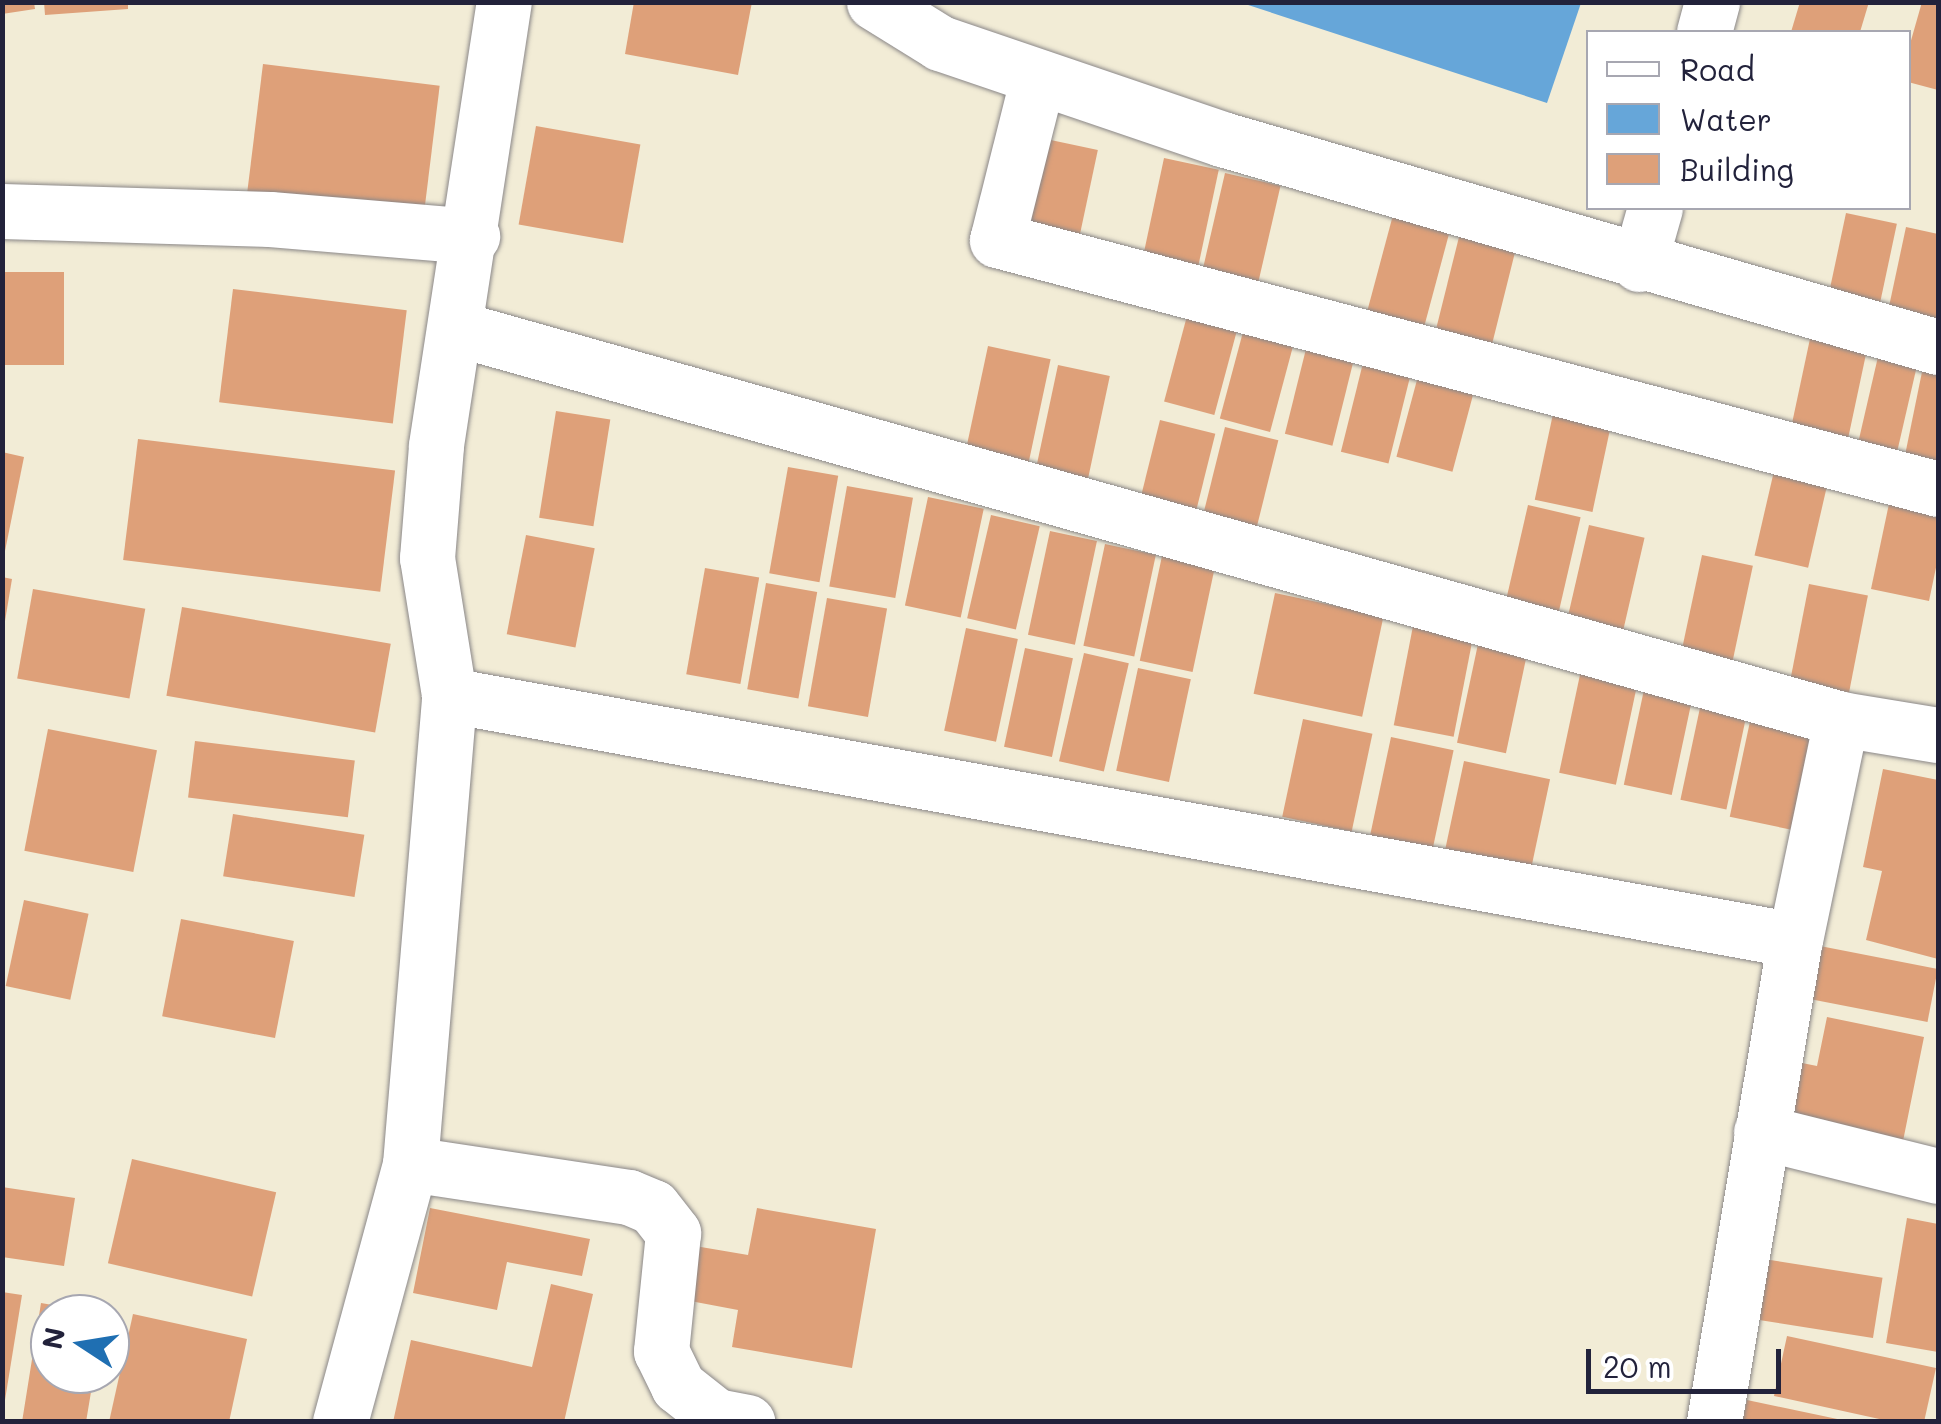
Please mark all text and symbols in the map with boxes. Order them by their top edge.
legend [1586,30,1911,210]
text: Road [1680,49,1755,89]
text: Water [1680,99,1772,139]
text: Building [1680,149,1794,189]
north arrow [30,1294,130,1394]
text: N [33,1324,72,1352]
scale bar [1591,1329,1786,1391]
text: 20 m [1603,1346,1672,1386]

